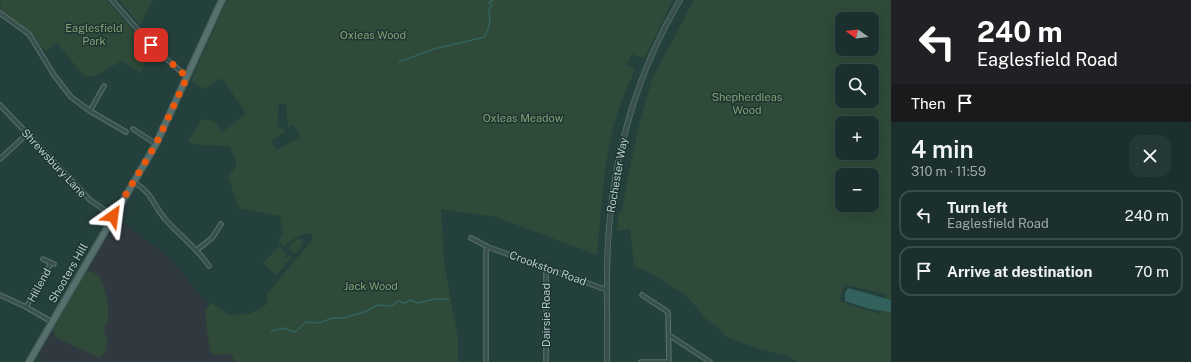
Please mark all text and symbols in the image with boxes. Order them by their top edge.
north arrow [835,12,879,56]
map controls [835,12,879,212]
text: 240 m [977,15,1063,48]
icon: left [911,16,963,68]
park label: Eaglesfield Park [65,22,123,47]
pin [134,28,168,62]
park label: Oxleas Wood [340,29,406,41]
icon: arrive [140,34,162,56]
text: Eaglesfield Road [977,49,1118,70]
button: search [835,64,879,108]
park label: Shepherdleas Wood [712,91,783,116]
icon: arrive [954,92,976,114]
text: Then [911,95,946,112]
park label: Oxleas Meadow [483,112,564,124]
button: + [835,116,879,160]
street label: Shrewsbury Lane [19,126,89,200]
text: 4 min [911,135,974,163]
button: close [1129,135,1171,177]
street label: Rochester Way [604,136,630,214]
text: 310 m · 11:59 [911,164,986,179]
button: − [835,168,879,212]
position arrow [92,195,134,237]
text: Turn left [947,199,1008,216]
icon: left [913,204,935,226]
text: 240 m [1125,207,1169,224]
text: Eaglesfield Road [947,216,1049,231]
street label: Shooters Hill [46,241,90,305]
street label: Crookston Road [508,248,588,288]
icon: arrive [913,260,935,282]
text: Arrive at destination [947,263,1092,280]
text: 70 m [1134,263,1169,280]
street label: Hillend [25,266,53,304]
park label: Jack Wood [344,280,398,292]
street label: Dairsie Road [540,283,552,347]

